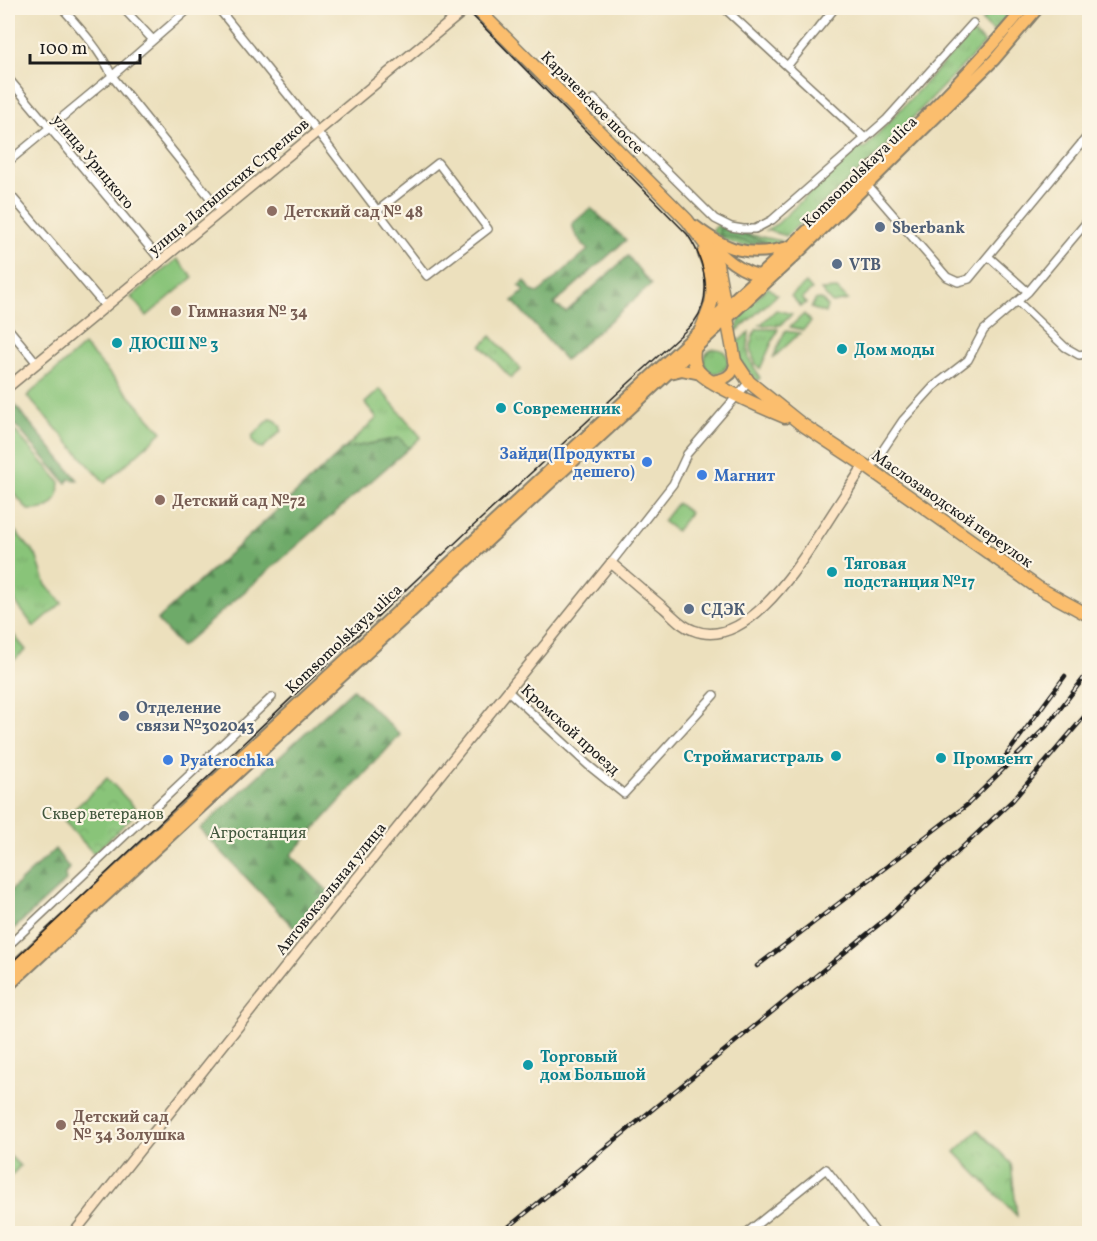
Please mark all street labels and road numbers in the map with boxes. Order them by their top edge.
street label: Карачевское шоссе [535,47,648,160]
street label: улица Урицкого [46,110,139,215]
street label: Komsomolskaya ulica [798,112,923,233]
street label: улица Латышских Стрелков [144,114,314,261]
street label: Маслозаводской переулок [867,446,1037,574]
street label: Komsomolskaya ulica [281,580,408,699]
street label: Кромской проезд [515,680,624,781]
street label: Автовокзальная улица [271,818,392,960]

